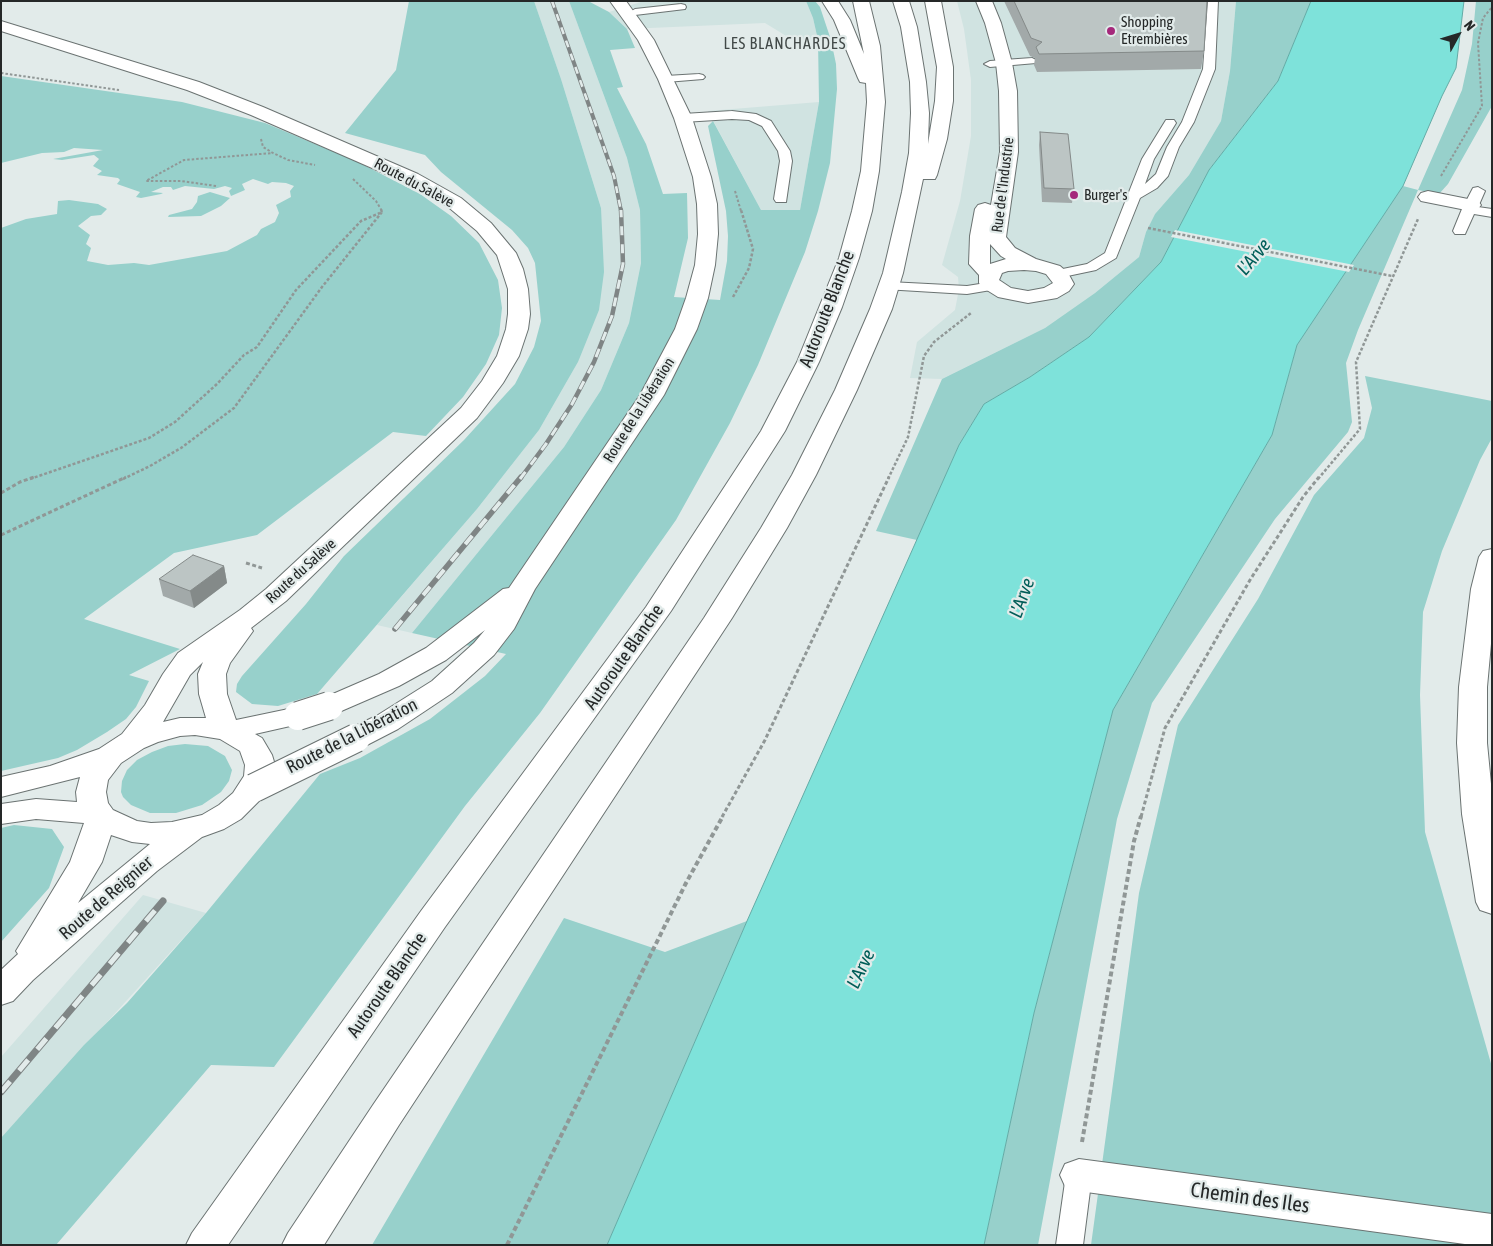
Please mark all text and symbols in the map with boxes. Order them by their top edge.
north arrow [1433,10,1483,60]
place label: Shopping Etrembières [1121,13,1188,48]
text: N [1461,17,1478,34]
marker: Shopping Etrembières [1105,25,1117,37]
district label: LES BLANCHARDES [722,34,848,54]
street label: Rue de l'Industrie [988,136,1018,234]
street label: Route du Salève [371,154,457,212]
place label: Burger's [1084,186,1127,204]
marker: Burger's [1068,189,1080,201]
water label: L'Arve [1232,234,1276,280]
street label: Autoroute Blanche [795,248,859,370]
street label: Route de la Libération [600,354,678,466]
street label: Route du Salève [262,535,340,607]
water label: L'Arve [1004,575,1040,621]
street label: Autoroute Blanche [580,600,668,714]
street label: Route de la Libération [283,694,421,778]
street label: Route de Reignier [55,852,157,944]
street label: Autoroute Blanche [343,928,431,1042]
water label: L'Arve [842,946,880,992]
street label: Chemin des Iles [1189,1177,1311,1219]

